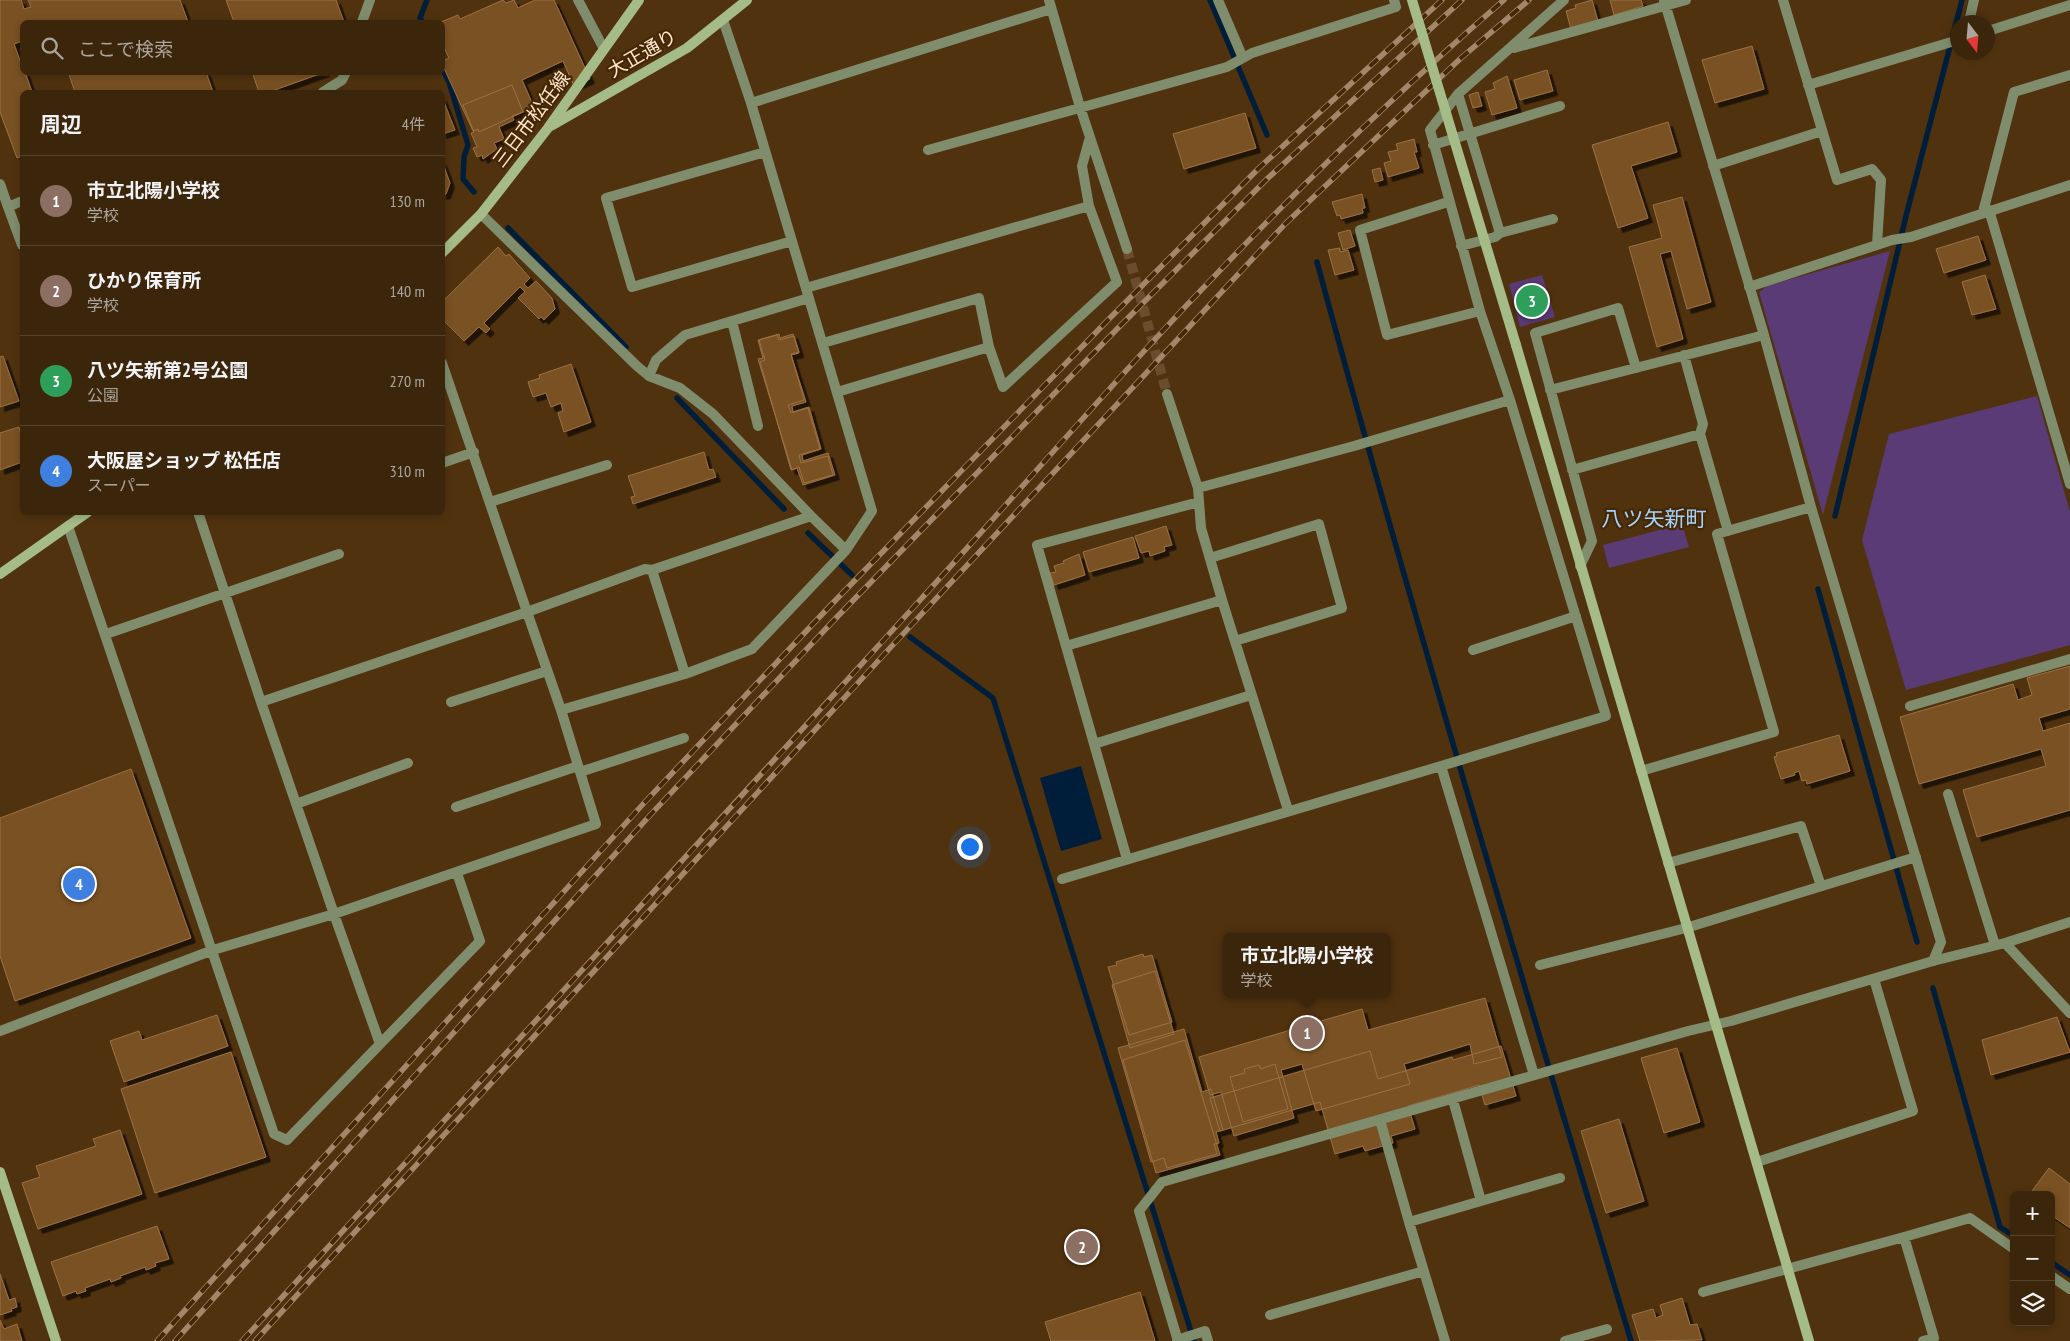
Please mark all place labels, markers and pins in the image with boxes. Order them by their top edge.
pin: 3 [1516,282,1548,320]
pin: 4 [63,865,95,903]
pin: 1 [1291,1014,1323,1052]
pin: 2 [1066,1228,1098,1266]

